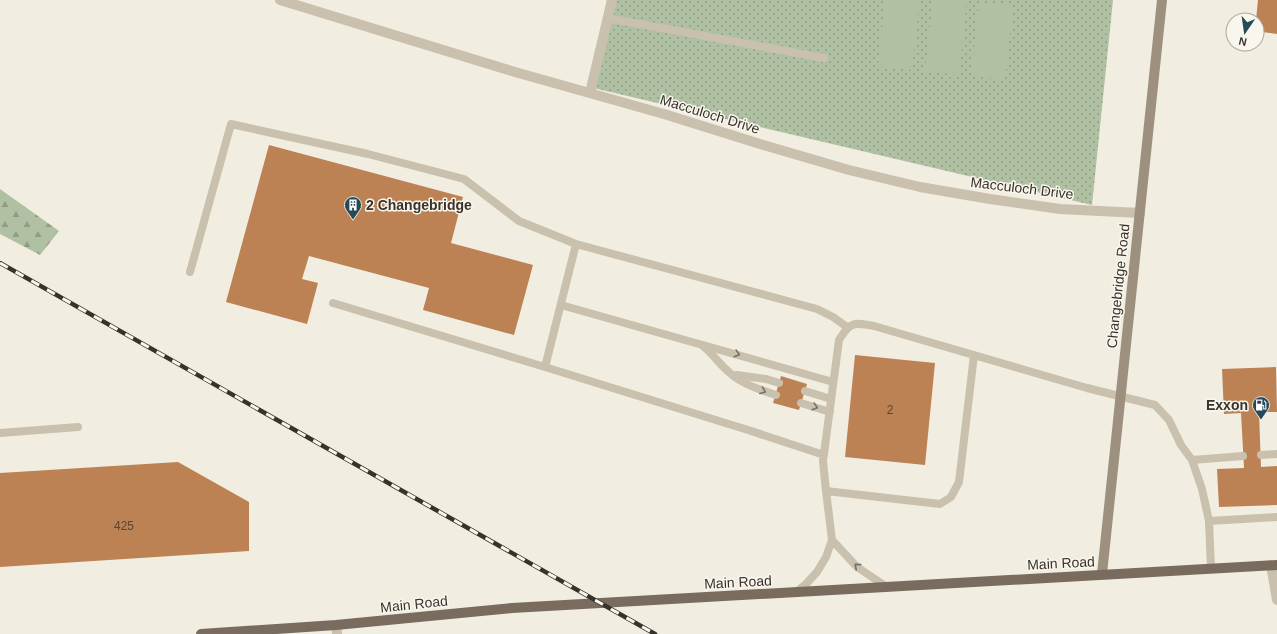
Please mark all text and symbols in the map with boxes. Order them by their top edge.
north arrow [1225,12,1265,52]
text: N [1237,35,1248,48]
street label: Macculoch Drive [658,91,762,137]
street label: Macculoch Drive [970,174,1075,202]
building icon: 2 Changebridge [343,195,363,220]
place label: 2 Changebridge [366,197,472,213]
street label: Changebridge Road [1103,223,1133,349]
one-way arrow [733,349,740,358]
one-way arrow [760,386,767,394]
fuel station icon: Exxon [1251,395,1271,420]
place label: Exxon [1206,397,1248,413]
one-way arrow [812,402,819,411]
house number: 2 [887,403,894,417]
house number: 425 [114,519,134,533]
street label: Main Road [1027,553,1095,573]
one-way arrow [854,564,862,571]
street label: Main Road [704,572,772,592]
street label: Main Road [379,593,449,615]

